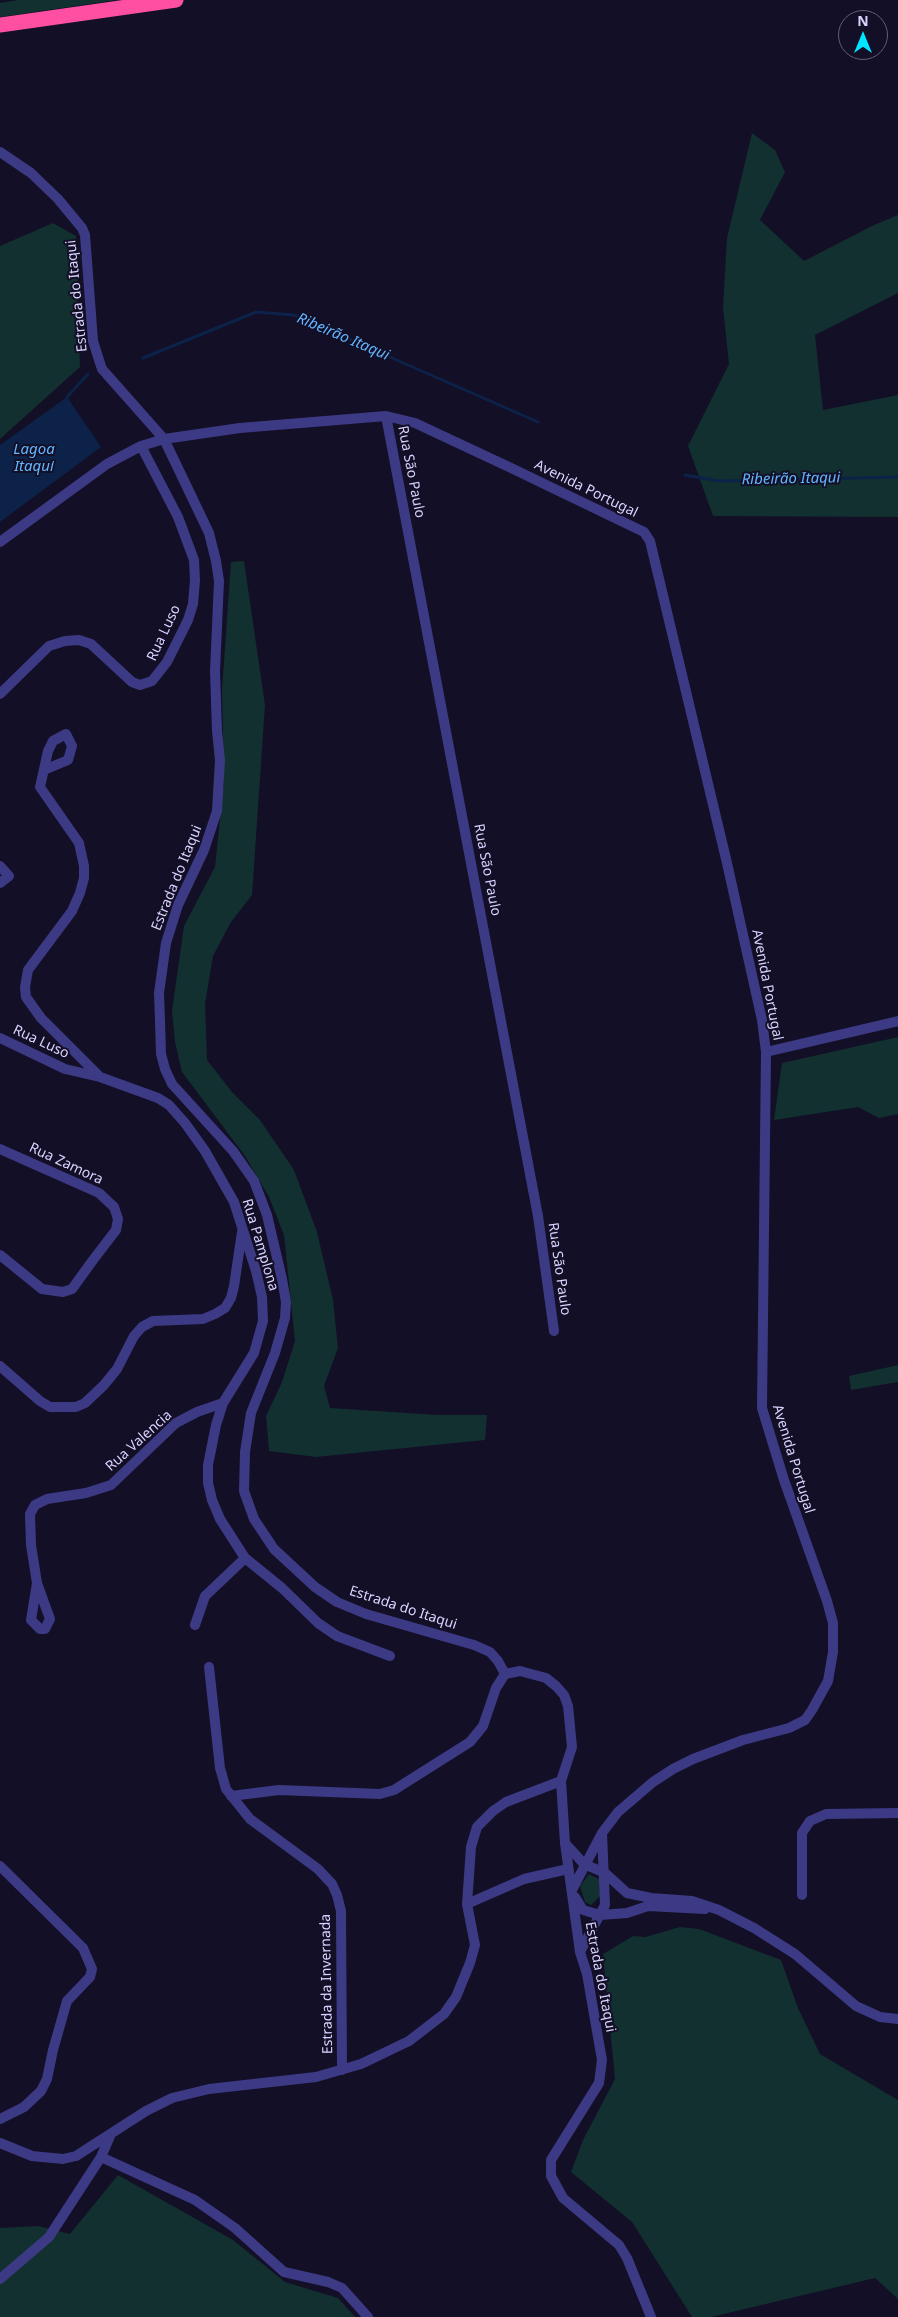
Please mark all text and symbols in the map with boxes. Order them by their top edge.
north arrow [838,10,888,60]
text: N [857,11,869,30]
street label: Estrada do Itaqui [63,239,91,353]
water label: Ribeirão Itaqui [294,309,392,365]
street label: Rua São Paulo [394,424,428,520]
water label: Lagoa Itaqui [13,441,55,476]
street label: Avenida Portugal [532,457,640,521]
water label: Ribeirão Itaqui [742,469,840,489]
street label: Rua Luso [144,602,184,664]
street label: Rua São Paulo [470,822,504,918]
street label: Estrada do Itaqui [148,823,206,933]
street label: Avenida Portugal [748,928,786,1042]
street label: Rua Luso [10,1022,72,1062]
street label: Rua Zamora [26,1140,106,1188]
street label: Rua Pamplona [238,1197,282,1293]
street label: Rua São Paulo [544,1222,574,1316]
street label: Avenida Portugal [768,1403,818,1515]
street label: Rua Valencia [102,1407,176,1475]
street label: Estrada do Itaqui [347,1583,459,1633]
street label: Estrada da Invernada [317,1914,337,2054]
street label: Estrada do Itaqui [581,1920,619,2034]

